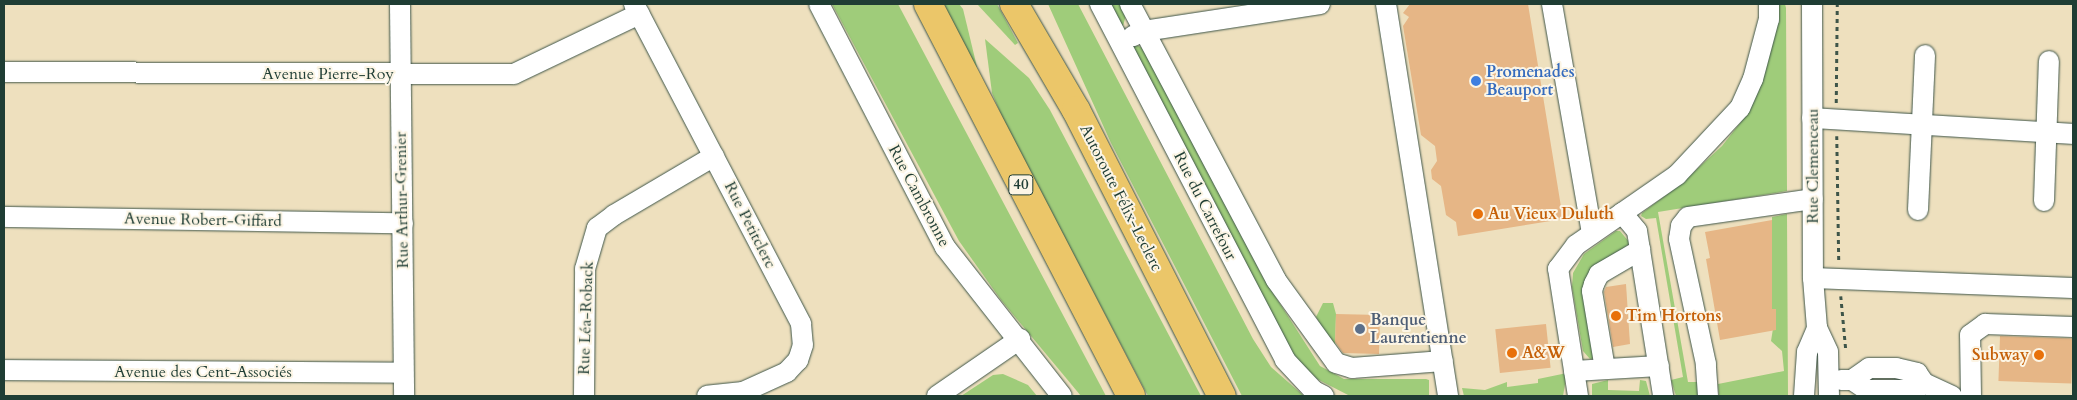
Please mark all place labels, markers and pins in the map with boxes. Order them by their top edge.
place label: Promenades Beauport [1486,62,1575,100]
marker: Promenades Beauport [1470,75,1482,87]
place label: Au Vieux Duluth [1488,204,1614,224]
marker: Au Vieux Duluth [1472,208,1484,220]
place label: Tim Hortons [1626,306,1721,326]
place label: Banque Laurentienne [1370,310,1467,348]
marker: Tim Hortons [1610,310,1622,322]
marker: Banque Laurentienne [1354,323,1366,335]
place label: A&W [1522,343,1565,363]
place label: Subway [1972,345,2029,365]
marker: A&W [1506,347,1518,359]
marker: Subway [2033,349,2045,361]

